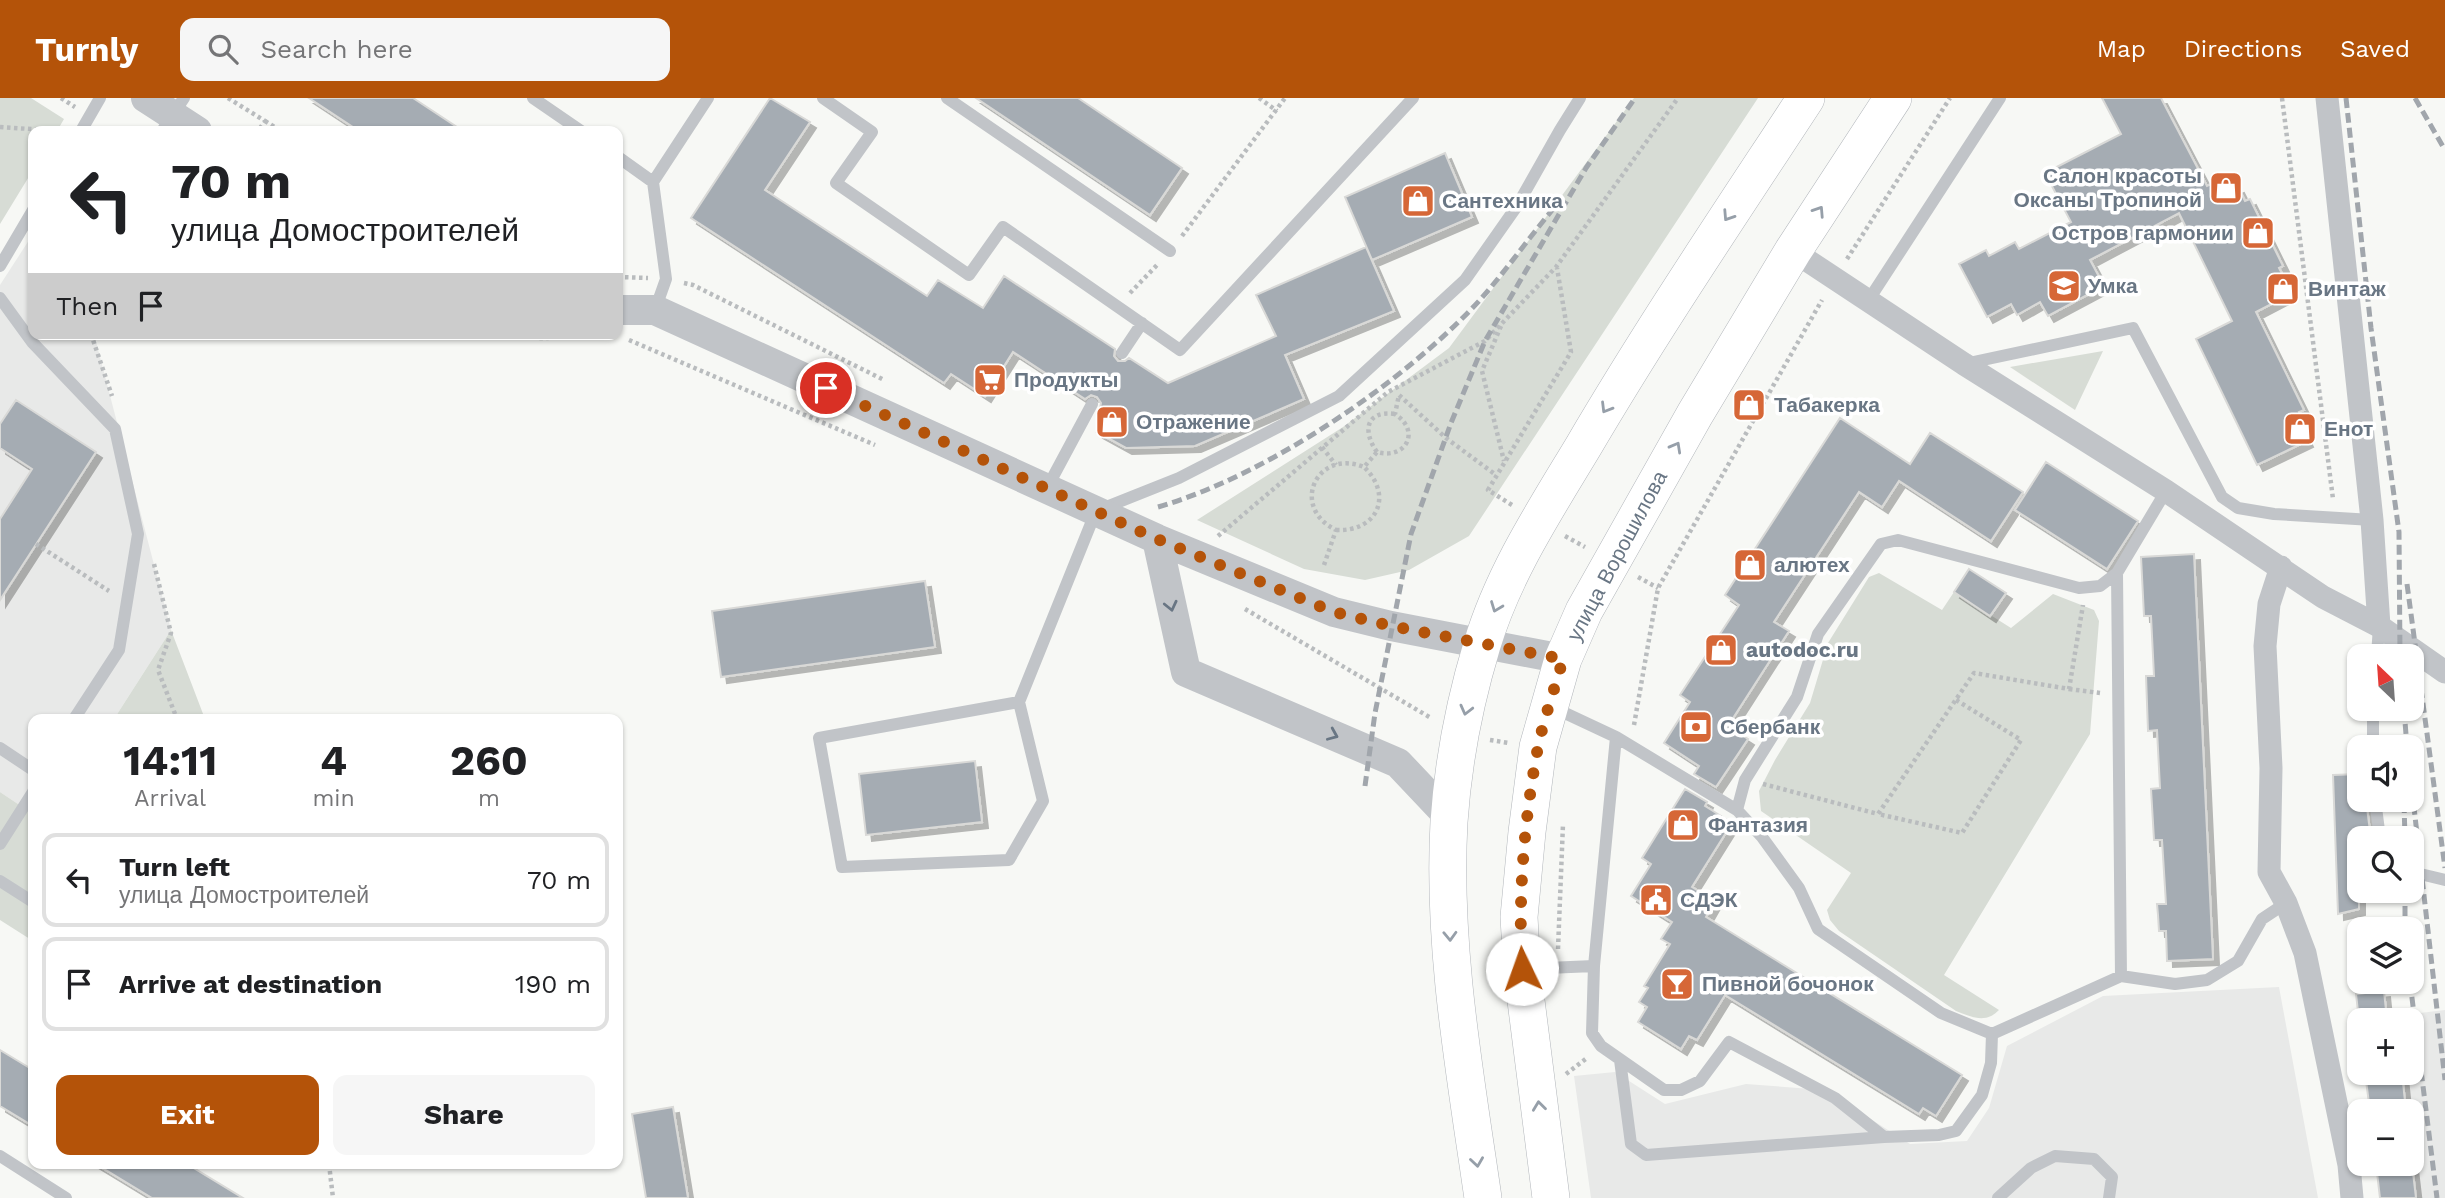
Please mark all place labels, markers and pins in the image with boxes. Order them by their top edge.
place label: Салон красоты Оксаны Тропиной [2013,163,2202,212]
shop icon: Салон красоты Оксаны Тропиной [2207,169,2245,207]
shop icon: Сантехника [1399,182,1437,220]
place label: Сантехника [1442,188,1563,213]
shop icon: Остров гармонии [2239,214,2277,252]
place label: Остров гармонии [2052,220,2234,245]
school or university icon: Умка [2045,267,2083,305]
shop icon: Винтаж [2264,270,2302,308]
place label: Умка [2088,273,2138,298]
place label: Винтаж [2308,276,2387,301]
pin [796,358,856,418]
supermarket icon: Продукты [971,361,1009,399]
place label: Продукты [1014,367,1118,392]
shop icon: Табакерка [1730,386,1768,424]
place label: Табакерка [1774,392,1880,417]
shop icon: Отражение [1093,403,1131,441]
place label: Отражение [1136,409,1251,434]
shop icon: Енот [2281,410,2319,448]
place label: Енот [2324,416,2373,441]
shop icon: алютех [1731,546,1769,584]
place label: алютех [1774,552,1850,577]
shop icon: autodoc.ru [1702,631,1740,669]
place label: autodoc.ru [1746,637,1859,662]
bank icon: Сбербанк [1677,708,1715,746]
place label: Сбербанк [1720,714,1821,739]
shop icon: Фантазия [1664,806,1702,844]
place label: Фантазия [1708,812,1808,837]
public building icon: СДЭК [1637,881,1675,919]
place label: СДЭК [1680,887,1738,912]
bar icon: Пивной бочонок [1658,965,1696,1003]
place label: Пивной бочонок [1702,971,1874,996]

